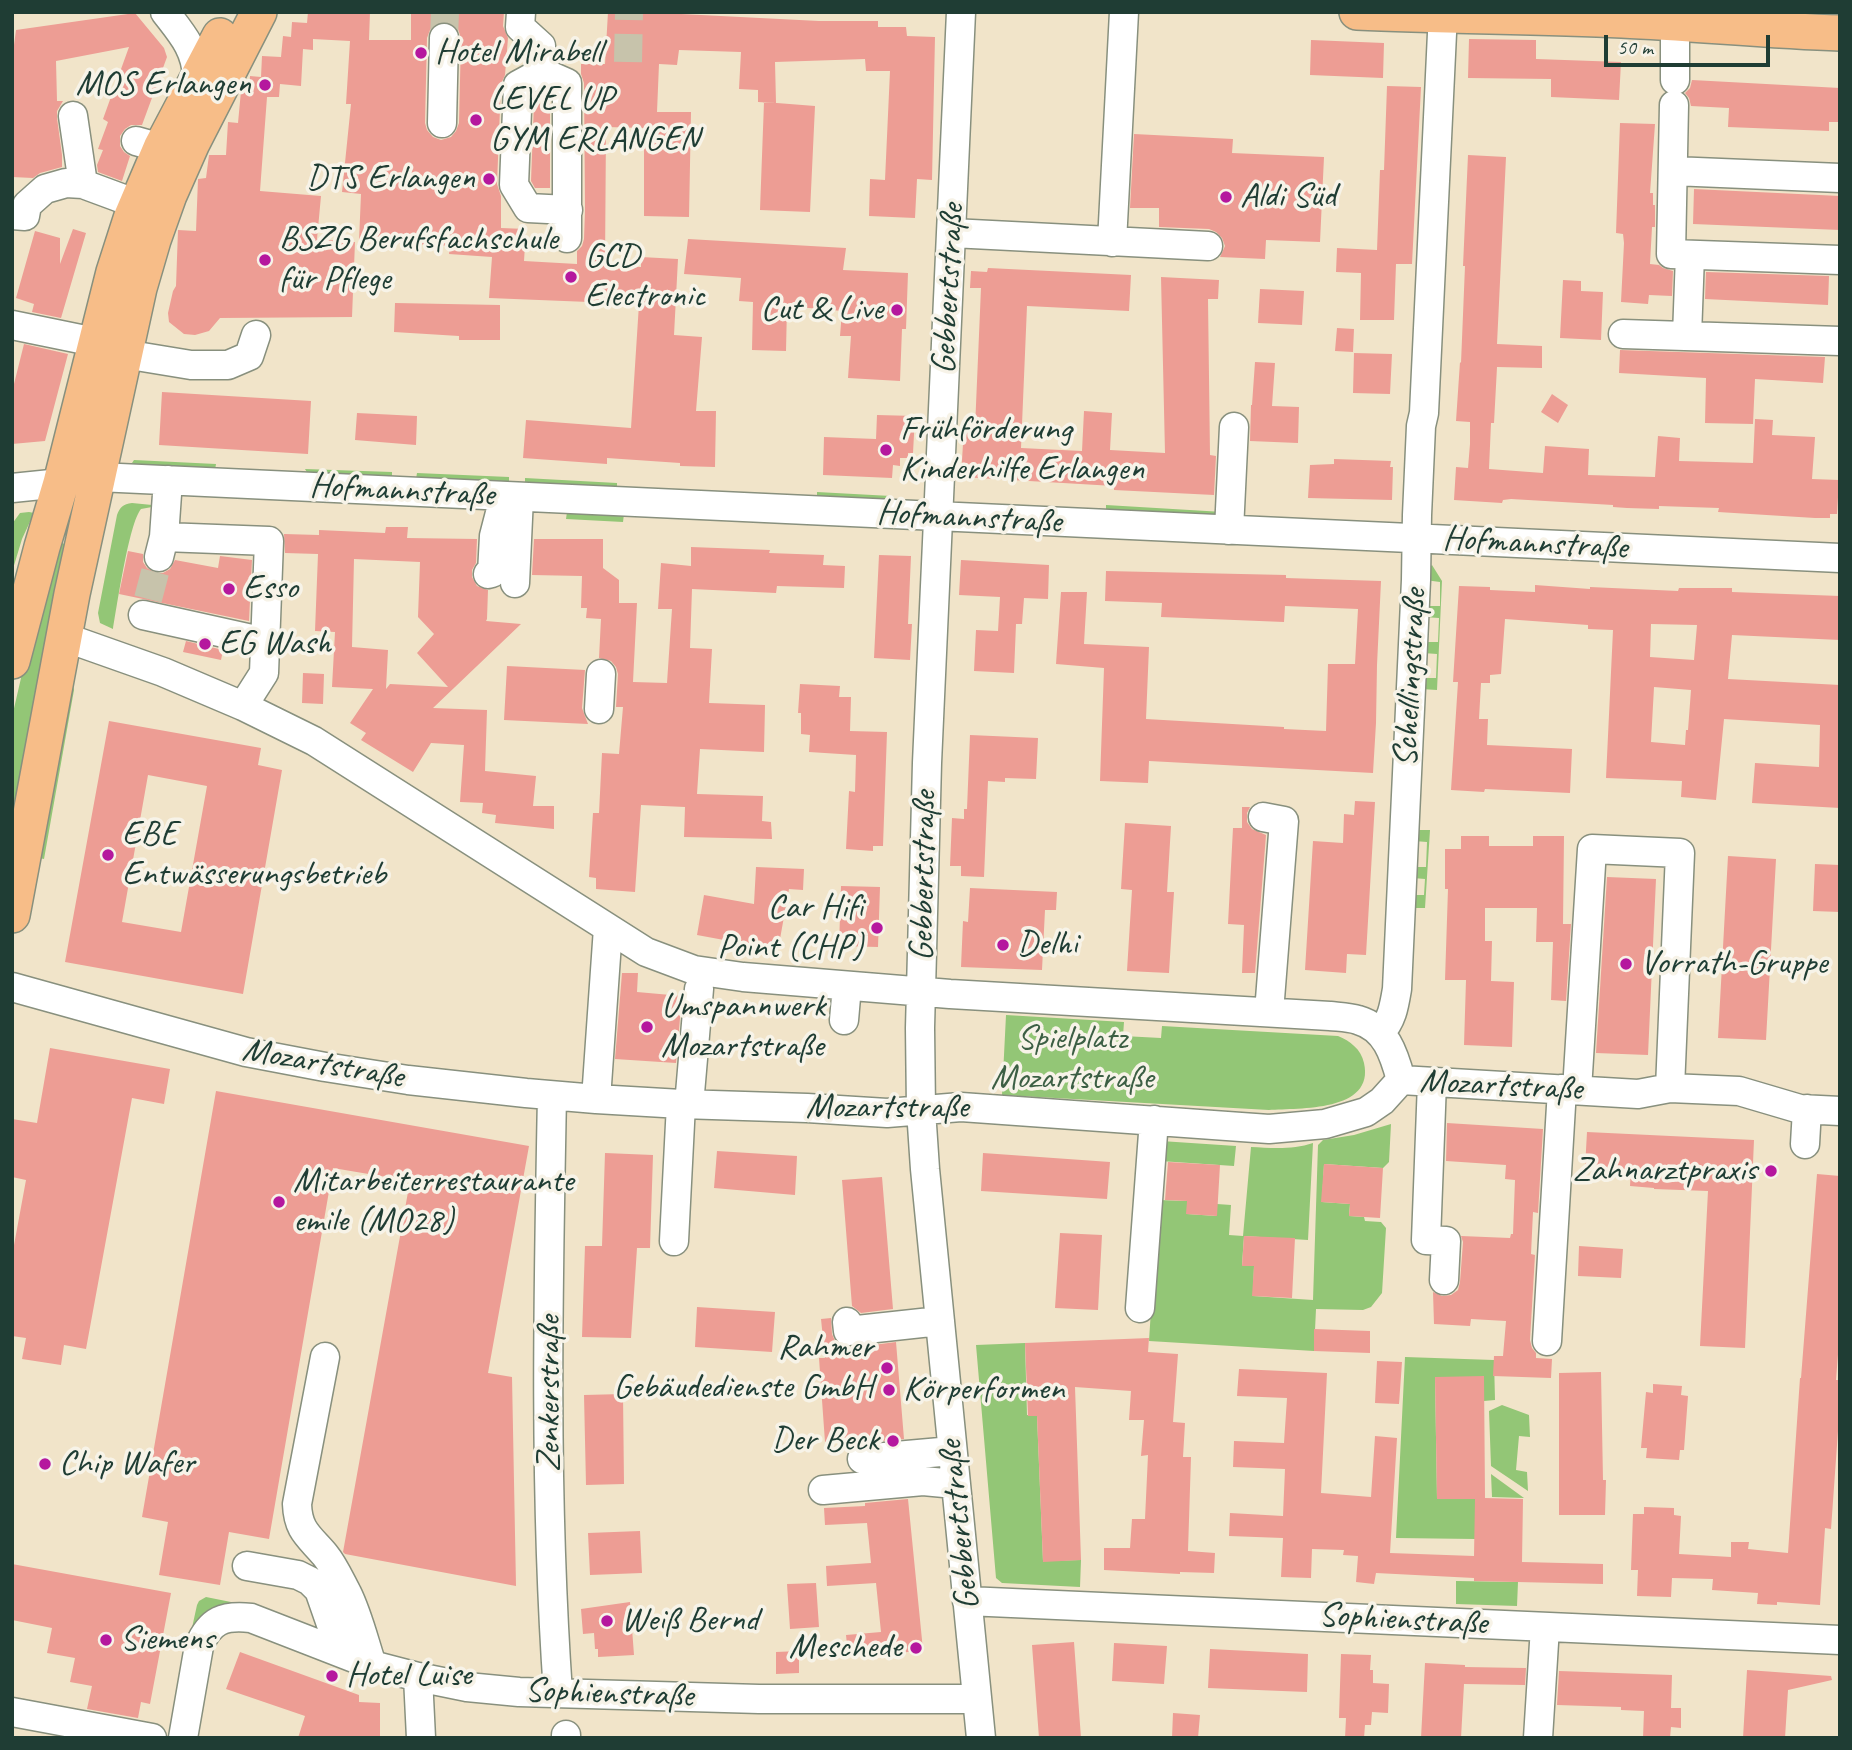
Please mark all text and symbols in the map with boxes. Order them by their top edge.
scale bar [1607,21,1773,65]
place label: Hotel Mirabell [435,32,602,74]
text: 50 m [1617,34,1653,60]
marker: Hotel Mirabell [413,45,429,61]
place label: MOS Erlangen [76,64,251,106]
marker: MOS Erlangen [257,77,273,93]
place label: LEVEL UP GYM ERLANGEN [490,79,699,161]
marker: LEVEL UP GYM ERLANGEN [468,112,484,128]
place label: DTS Erlangen [306,158,475,200]
marker: DTS Erlangen [481,171,497,187]
place label: Aldi Süd [1240,176,1336,218]
marker: Aldi Süd [1218,189,1234,205]
street label: Gebbertstraße [924,203,974,375]
place label: BSZG Berufsfachschule für Pflege [279,219,558,301]
place label: GCD Electronic [585,236,705,318]
marker: BSZG Berufsfachschule für Pflege [257,252,273,268]
marker: GCD Electronic [563,269,579,285]
place label: Cut & Live [761,289,883,331]
marker: Cut & Live [889,302,905,318]
place label: Frühförderung Kinderhilfe Erlangen [900,409,1144,491]
marker: Frühförderung Kinderhilfe Erlangen [878,442,894,458]
street label: Hofmannstraße [309,465,495,517]
street label: Hofmannstraße [876,492,1062,544]
street label: Hofmannstraße [1442,518,1628,570]
place label: Esso [243,568,298,610]
marker: Esso [221,581,237,597]
street label: Schellingstraße [1385,588,1437,768]
place label: EG Wash [219,623,331,665]
marker: EG Wash [197,636,213,652]
street label: Gebbertstraße [902,791,946,961]
place label: EBE Entwässerungsbetrieb [122,814,386,896]
marker: EBE Entwässerungsbetrieb [100,847,116,863]
place label: Car Hifi Point (CHP) [717,887,863,969]
marker: Car Hifi Point (CHP) [869,920,885,936]
place label: Delhi [1017,924,1078,966]
marker: Delhi [995,937,1011,953]
place label: Vorrath-Gruppe [1640,943,1827,985]
marker: Vorrath-Gruppe [1618,956,1634,972]
place label: Umspannwerk Mozartstraße [661,986,825,1068]
park label: Spielplatz Mozartstraße [991,1018,1153,1100]
marker: Umspannwerk Mozartstraße [639,1019,655,1035]
street label: Mozartstraße [239,1029,407,1099]
street label: Mozartstraße [1419,1061,1583,1111]
street label: Mozartstraße [806,1087,968,1129]
place label: Zahnarztpraxis [1572,1150,1757,1192]
place label: Mitarbeiterrestaurante emile (MO28) [293,1161,573,1243]
marker: Zahnarztpraxis [1763,1163,1779,1179]
marker: Mitarbeiterrestaurante emile (MO28) [271,1194,287,1210]
street label: Zenkerstraße [529,1316,571,1472]
place label: Rahmer Gebäudedienste GmbH [613,1327,873,1409]
marker: Rahmer Gebäudedienste GmbH [879,1360,895,1376]
place label: Körperformen [903,1369,1064,1411]
marker: Körperformen [881,1382,897,1398]
place label: Der Beck [771,1420,879,1462]
marker: Der Beck [885,1433,901,1449]
street label: Gebbertstraße [930,1438,990,1612]
place label: Chip Wafer [59,1443,195,1485]
marker: Chip Wafer [37,1456,53,1472]
street label: Sophienstraße [1318,1595,1488,1645]
place label: Weiß Bernd [621,1600,759,1642]
marker: Weiß Bernd [599,1613,615,1629]
place label: Siemens [120,1619,214,1661]
place label: Meschede [789,1627,902,1669]
marker: Siemens [98,1632,114,1648]
marker: Meschede [908,1640,924,1656]
place label: Hotel Luise [346,1655,472,1697]
marker: Hotel Luise [324,1668,340,1684]
street label: Sophienstraße [524,1670,694,1718]

